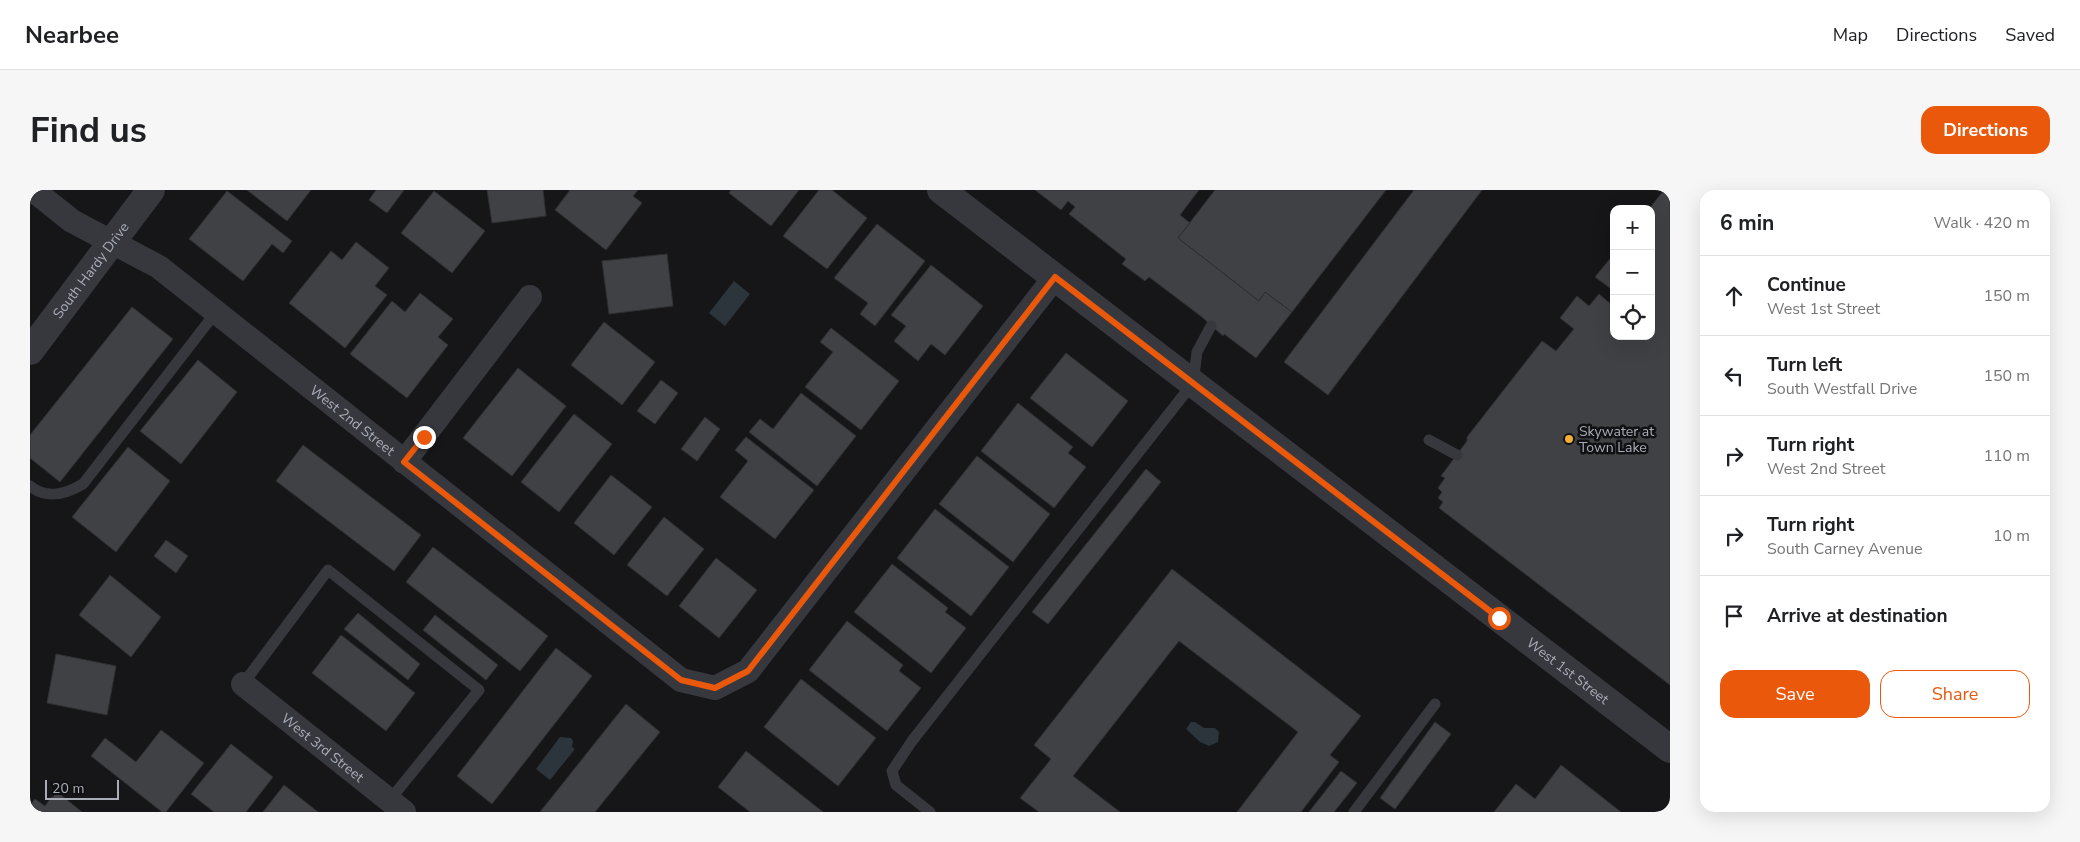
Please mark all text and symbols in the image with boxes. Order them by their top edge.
text: Nearbee [25,19,119,51]
text: Map [1833,23,1868,47]
text: Directions [1896,23,1977,47]
text: Saved [2005,23,2055,47]
button: Directions [1921,106,2050,154]
text: Find us [30,107,147,154]
map controls [1610,205,1655,340]
button: + [1610,205,1655,250]
text: 6 min [1720,209,1774,237]
text: Walk · 420 m [1934,212,2030,234]
street label: South Hardy Drive [48,218,133,322]
button: − [1610,250,1655,295]
text: Continue [1767,272,1846,298]
icon: ahead [1720,282,1748,310]
text: 150 m [1983,285,2030,307]
button: locate [1610,295,1655,340]
text: West 1st Street [1767,298,1880,320]
text: Turn left [1767,352,1842,378]
icon: left [1720,362,1748,390]
text: 150 m [1983,365,2030,387]
text: South Westfall Drive [1767,378,1917,400]
street label: West 2nd Street [306,381,399,460]
place label: Skywater at Town Lake [1579,422,1654,457]
route end [413,426,436,449]
text: Turn right [1767,432,1854,458]
marker: Skywater at Town Lake [1563,433,1575,445]
icon: right [1720,442,1748,470]
text: 110 m [1983,445,2030,467]
text: West 2nd Street [1767,458,1885,480]
text: Turn right [1767,512,1854,538]
icon: right [1720,522,1748,550]
text: 10 m [1993,525,2030,547]
text: South Carney Avenue [1767,538,1923,560]
icon: arrive [1720,602,1748,630]
text: Arrive at destination [1767,603,1948,629]
route start [1488,607,1511,630]
street label: West 1st Street [1523,633,1613,708]
button: Save [1720,670,1870,718]
button: Share [1880,670,2030,718]
street label: West 3rd Street [278,709,368,786]
scale bar [45,777,119,800]
text: 20 m [52,779,84,798]

